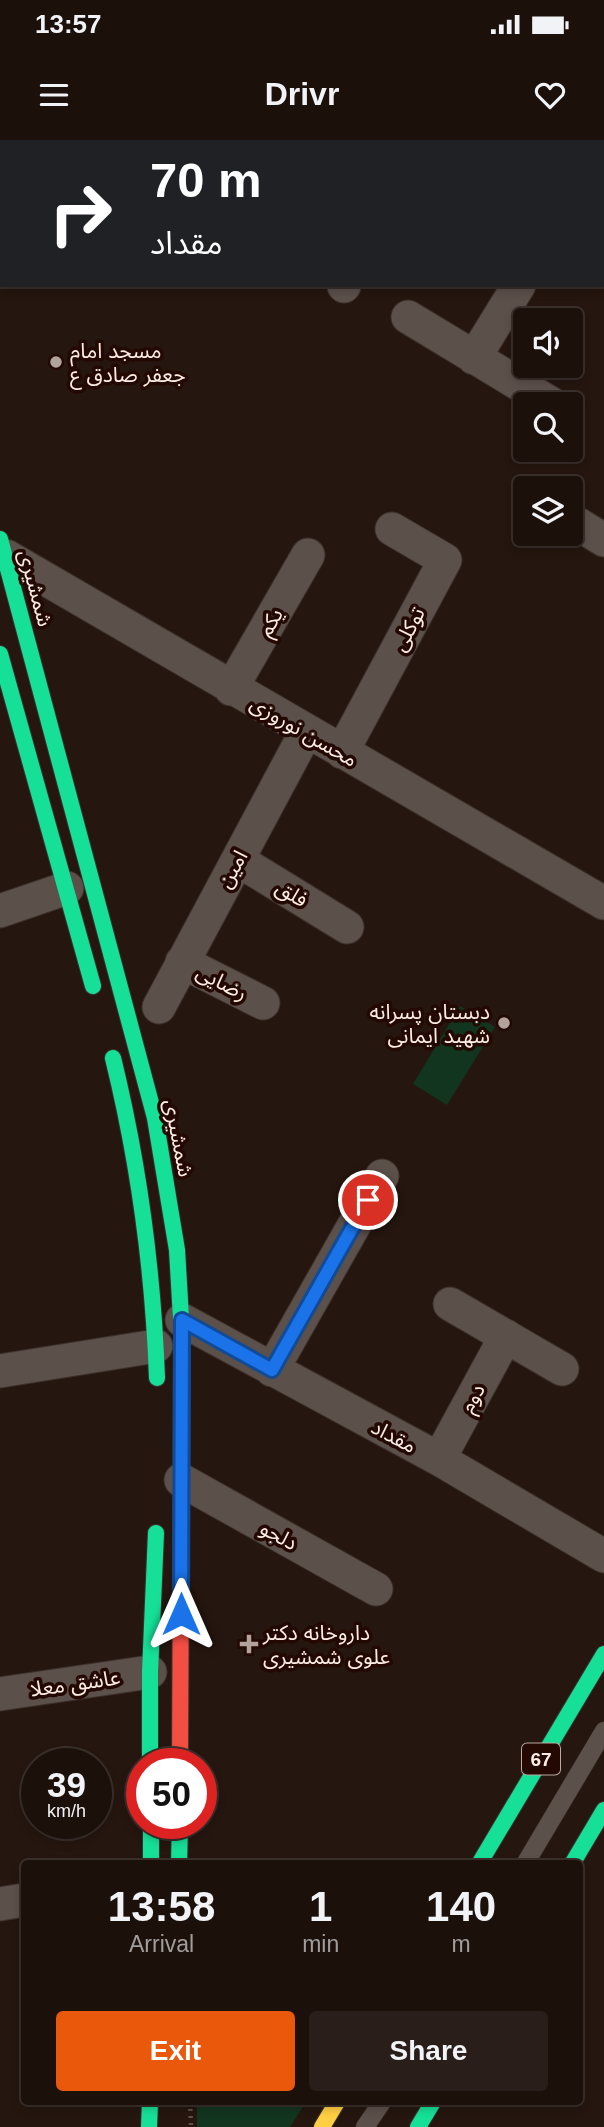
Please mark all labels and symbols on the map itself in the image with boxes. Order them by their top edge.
place label: مسجد امام جعفر صادق ع [70,339,186,390]
marker: مسجد امام جعفر صادق ع [48,354,64,370]
street label: شمشیری [14,547,57,629]
street label: توکلی [387,603,430,655]
street label: یکم [253,604,291,642]
street label: محسن نوروزی [246,691,362,772]
street label: امین [212,846,252,892]
street label: فلق [271,875,312,913]
street label: رضایی [192,960,251,1005]
place label: دبستان پسرانه شهید ایمانی [370,1000,490,1048]
marker: دبستان پسرانه شهید ایمانی [496,1015,512,1031]
street label: شمشیری [159,1097,198,1179]
pin [338,1170,398,1230]
street label: دوم [455,1379,494,1419]
street label: مقداد [368,1415,420,1457]
street label: دلجو [256,1516,302,1555]
position arrow [144,1577,218,1651]
place label: داروخانه دکتر علوی شمشیری [262,1621,390,1669]
marker: داروخانه دکتر علوی شمشیری [241,1636,257,1652]
street label: عاشق معلا [29,1665,122,1703]
road number: 67 [522,1744,560,1774]
speed limit sign: 50 [126,1748,217,1839]

